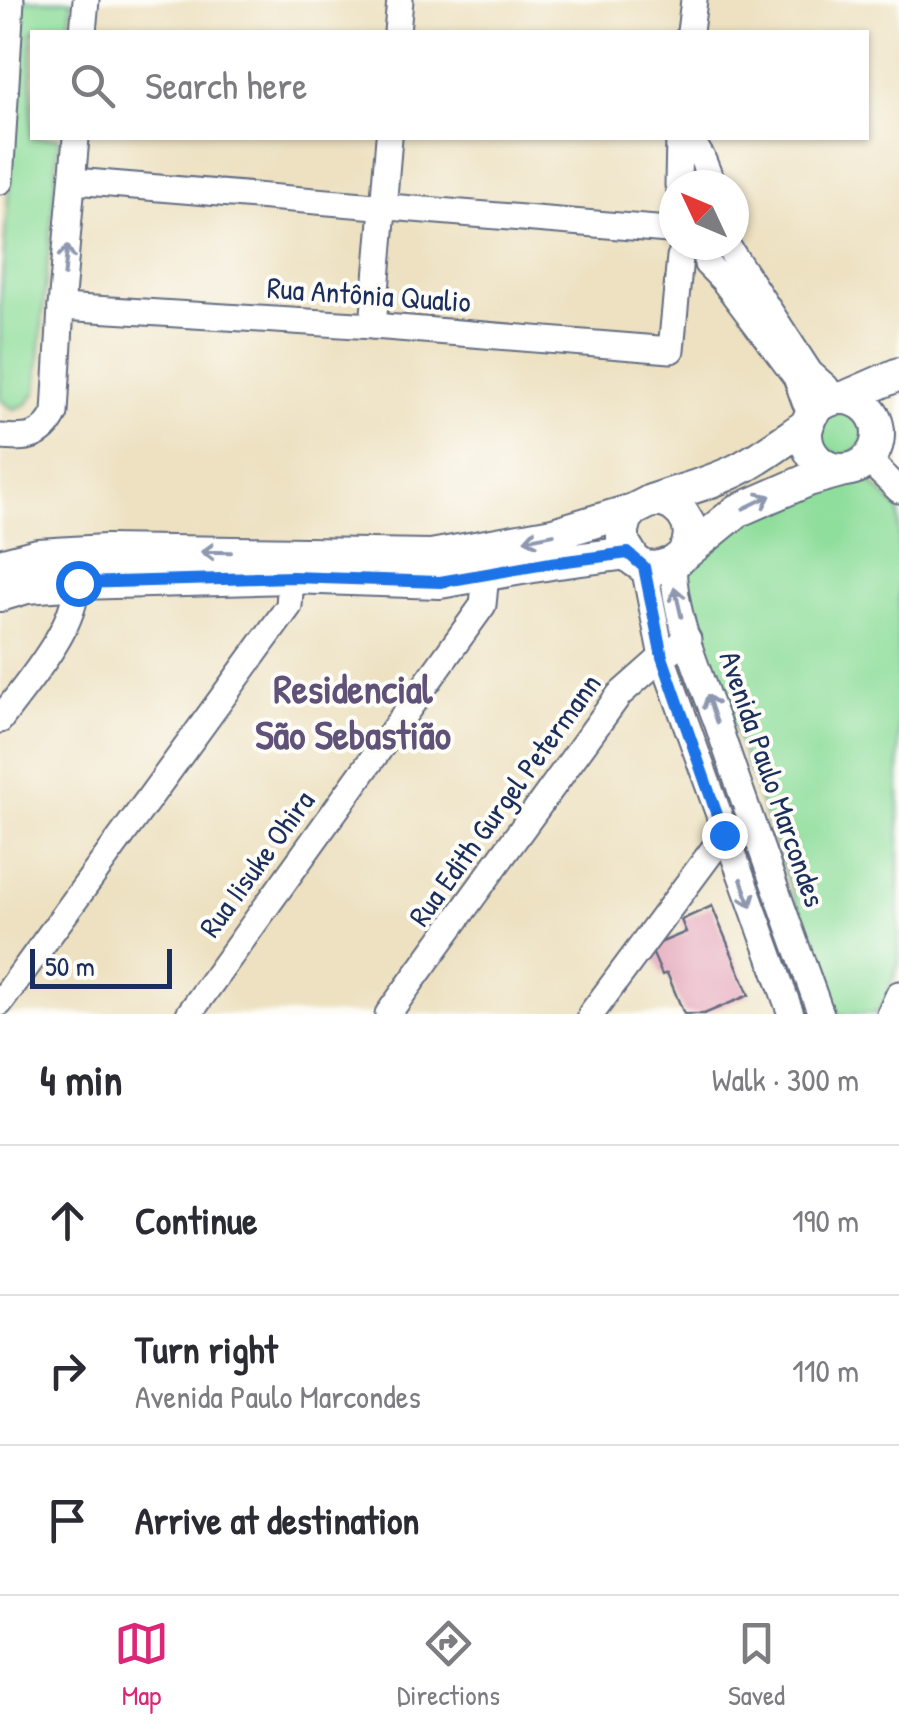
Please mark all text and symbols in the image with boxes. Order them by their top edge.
search box [30,30,869,140]
icon: search [65,58,120,113]
text: Search here [145,59,307,111]
north arrow [659,170,749,260]
one-way arrow [57,244,76,276]
street label: Rua Antônia Qualio [266,267,472,321]
one-way arrow [741,491,771,510]
one-way arrow [524,528,556,547]
one-way arrow [201,542,234,562]
route start [56,561,102,607]
one-way arrow [668,586,686,618]
street label: Avenida Paulo Marcondes [710,645,835,912]
district label: Residencial São Sebastião [255,661,451,761]
street label: Rua Edith Gurgel Petermann [399,665,610,934]
one-way arrow [702,695,720,726]
street label: Rua Iisuke Ohira [189,782,323,945]
route end [702,813,748,859]
one-way arrow [738,877,756,908]
scale bar [30,944,172,988]
text: 50 m [45,947,95,985]
text: 4 min [40,1051,122,1108]
text: Walk · 300 m [712,1058,859,1101]
icon: ahead [40,1193,95,1248]
text: Continue [135,1194,257,1246]
text: 190 m [792,1199,859,1242]
text: Turn right [135,1323,278,1375]
icon: right [40,1343,95,1398]
text: 110 m [792,1349,859,1392]
text: Avenida Paulo Marcondes [135,1375,421,1418]
icon: arrive [40,1493,95,1548]
text: Arrive at destination [135,1494,419,1546]
tab: Map [114,1616,169,1714]
tab: Directions [397,1616,500,1714]
tab: Saved [728,1616,785,1714]

